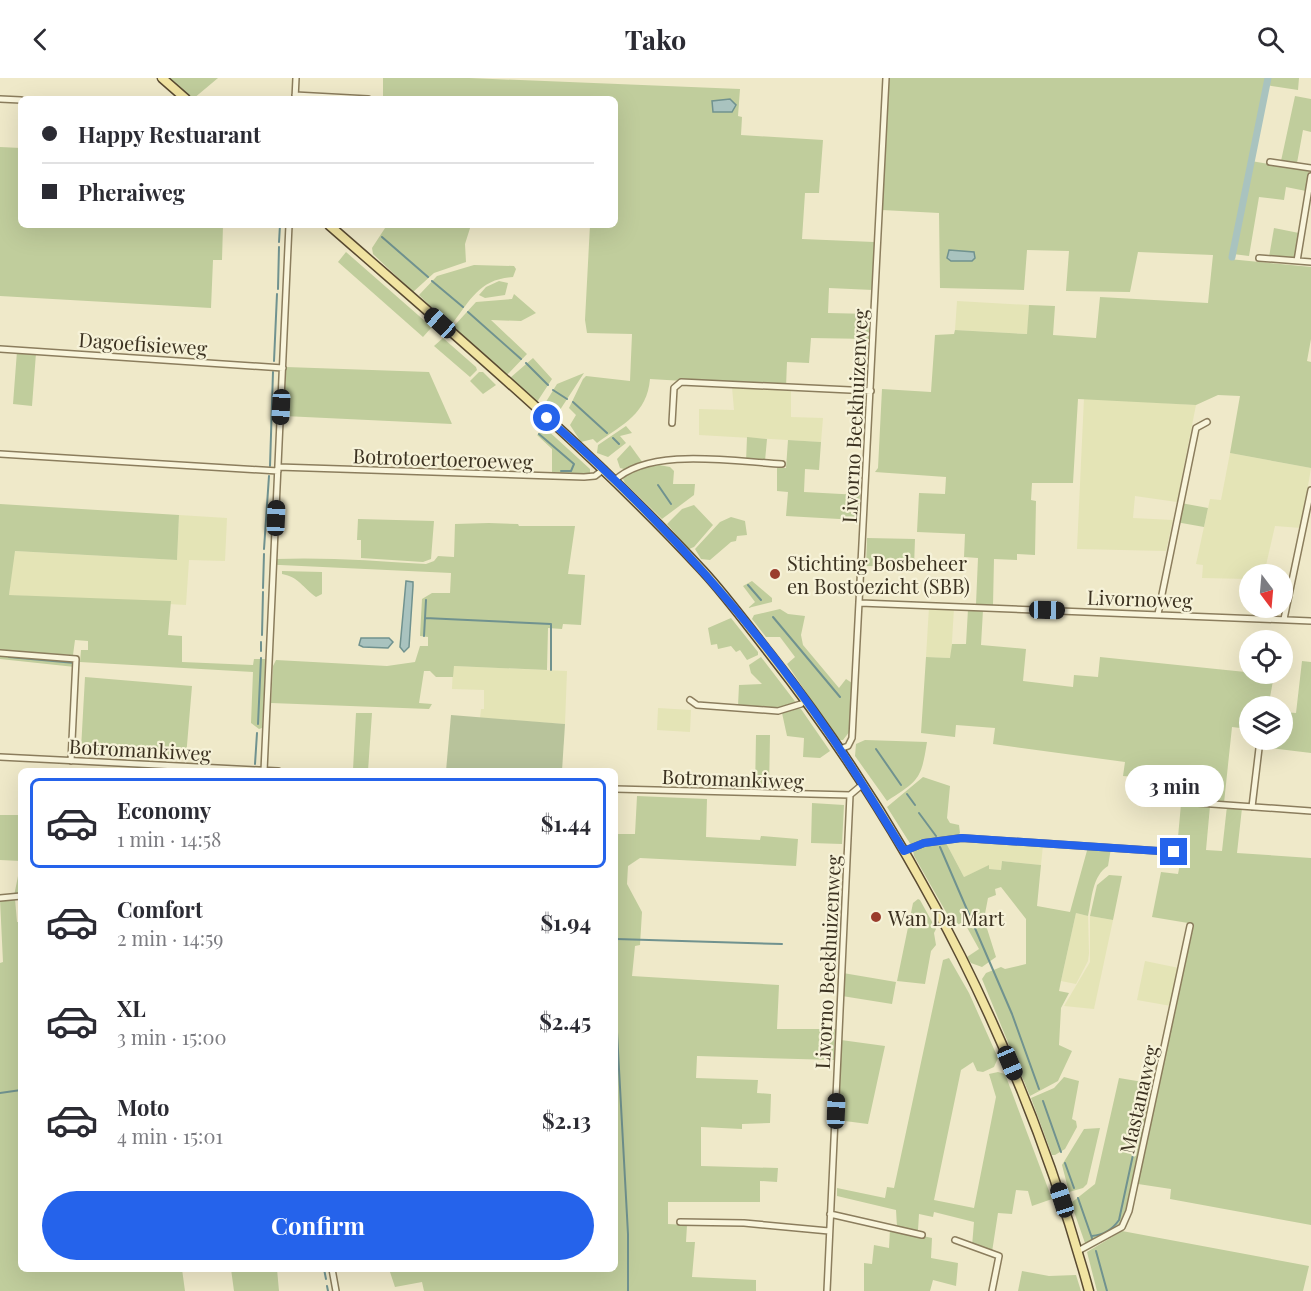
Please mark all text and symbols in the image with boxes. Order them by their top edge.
text: Tako [625,21,686,57]
icon: back [24,23,57,56]
icon: search [1254,23,1287,56]
text: Happy Restuarant [78,119,261,149]
text: Pheraiweg [78,177,185,207]
car [421,304,459,342]
street label: Livorno Beekhuizenweg [835,308,873,524]
street label: Dagoefisieweg [78,325,209,361]
car [271,389,291,425]
route start [533,404,560,431]
street label: Botrotoertoeroeweg [352,441,534,475]
car [266,500,286,536]
place label: Stichting Bosbeheer en Bostoezicht (SBB) [787,549,970,599]
north arrow [1239,564,1293,618]
map controls [1239,564,1293,750]
marker: Stichting Bosbeheer en Bostoezicht (SBB) [768,567,782,581]
street label: Livornoweg [1087,583,1194,613]
car [1029,601,1065,619]
button: locate [1239,630,1293,684]
button: layers [1239,696,1293,750]
street label: Botromankiweg [68,732,212,766]
street label: Botromankiweg [661,762,805,794]
callout: 3 min [1124,765,1224,807]
text: 3 min [1149,772,1200,799]
text: Economy [117,795,211,825]
icon: car [45,796,99,850]
text: $1.44 [541,808,591,838]
text: 1 min · 14:58 [117,825,221,852]
route end [1160,838,1187,865]
street label: Livorno Beekhuizenweg [808,854,846,1070]
text: Comfort [117,894,203,924]
icon: car [45,895,99,949]
place label: Wan Da Mart [887,904,1005,931]
text: $1.94 [540,907,591,937]
marker: Wan Da Mart [869,910,883,924]
text: 2 min · 14:59 [117,924,223,951]
text: XL [117,993,146,1023]
icon: car [45,994,99,1048]
text: $2.45 [539,1006,591,1036]
text: 3 min · 15:00 [117,1023,227,1050]
street label: Mastanaweg [1112,1041,1164,1156]
car [995,1043,1025,1083]
text: Moto [117,1092,170,1122]
icon: car [45,1093,99,1147]
car [826,1093,846,1129]
text: $2.13 [542,1105,591,1135]
text: 4 min · 15:01 [117,1122,223,1149]
car [1048,1180,1076,1220]
button: Confirm [42,1191,594,1260]

